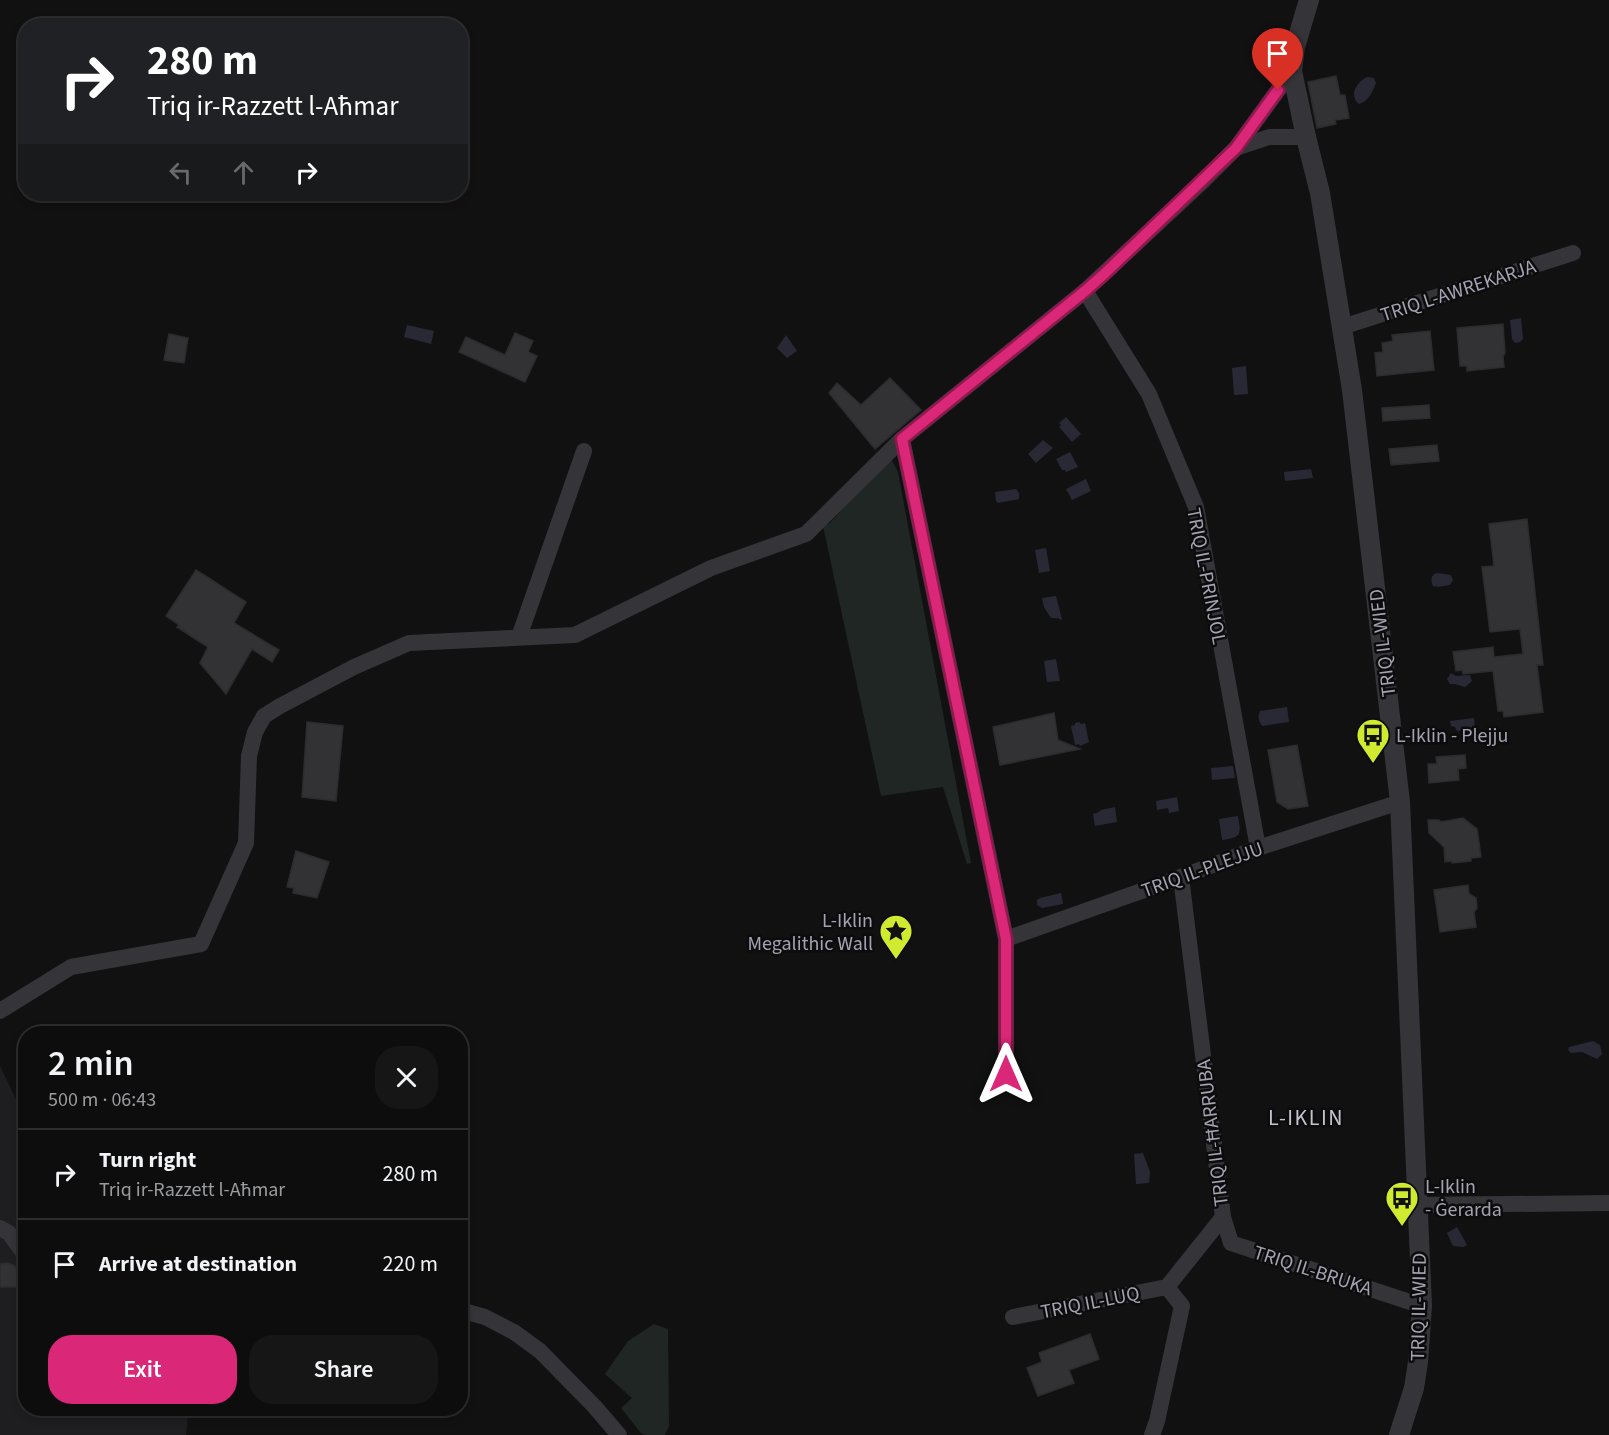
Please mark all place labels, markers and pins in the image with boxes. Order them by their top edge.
pin [1252,28,1303,90]
bus stop icon: L-Iklin - Plejju [1355,717,1391,764]
place label: L-Iklin - Plejju [1396,722,1508,750]
place label: L-Iklin Megalithic Wall [748,907,873,958]
place icon: L-Iklin Megalithic Wall [878,913,914,960]
place label: L-Iklin - Ġerarda [1425,1173,1502,1224]
bus stop icon: L-Iklin - Ġerarda [1384,1180,1420,1227]

